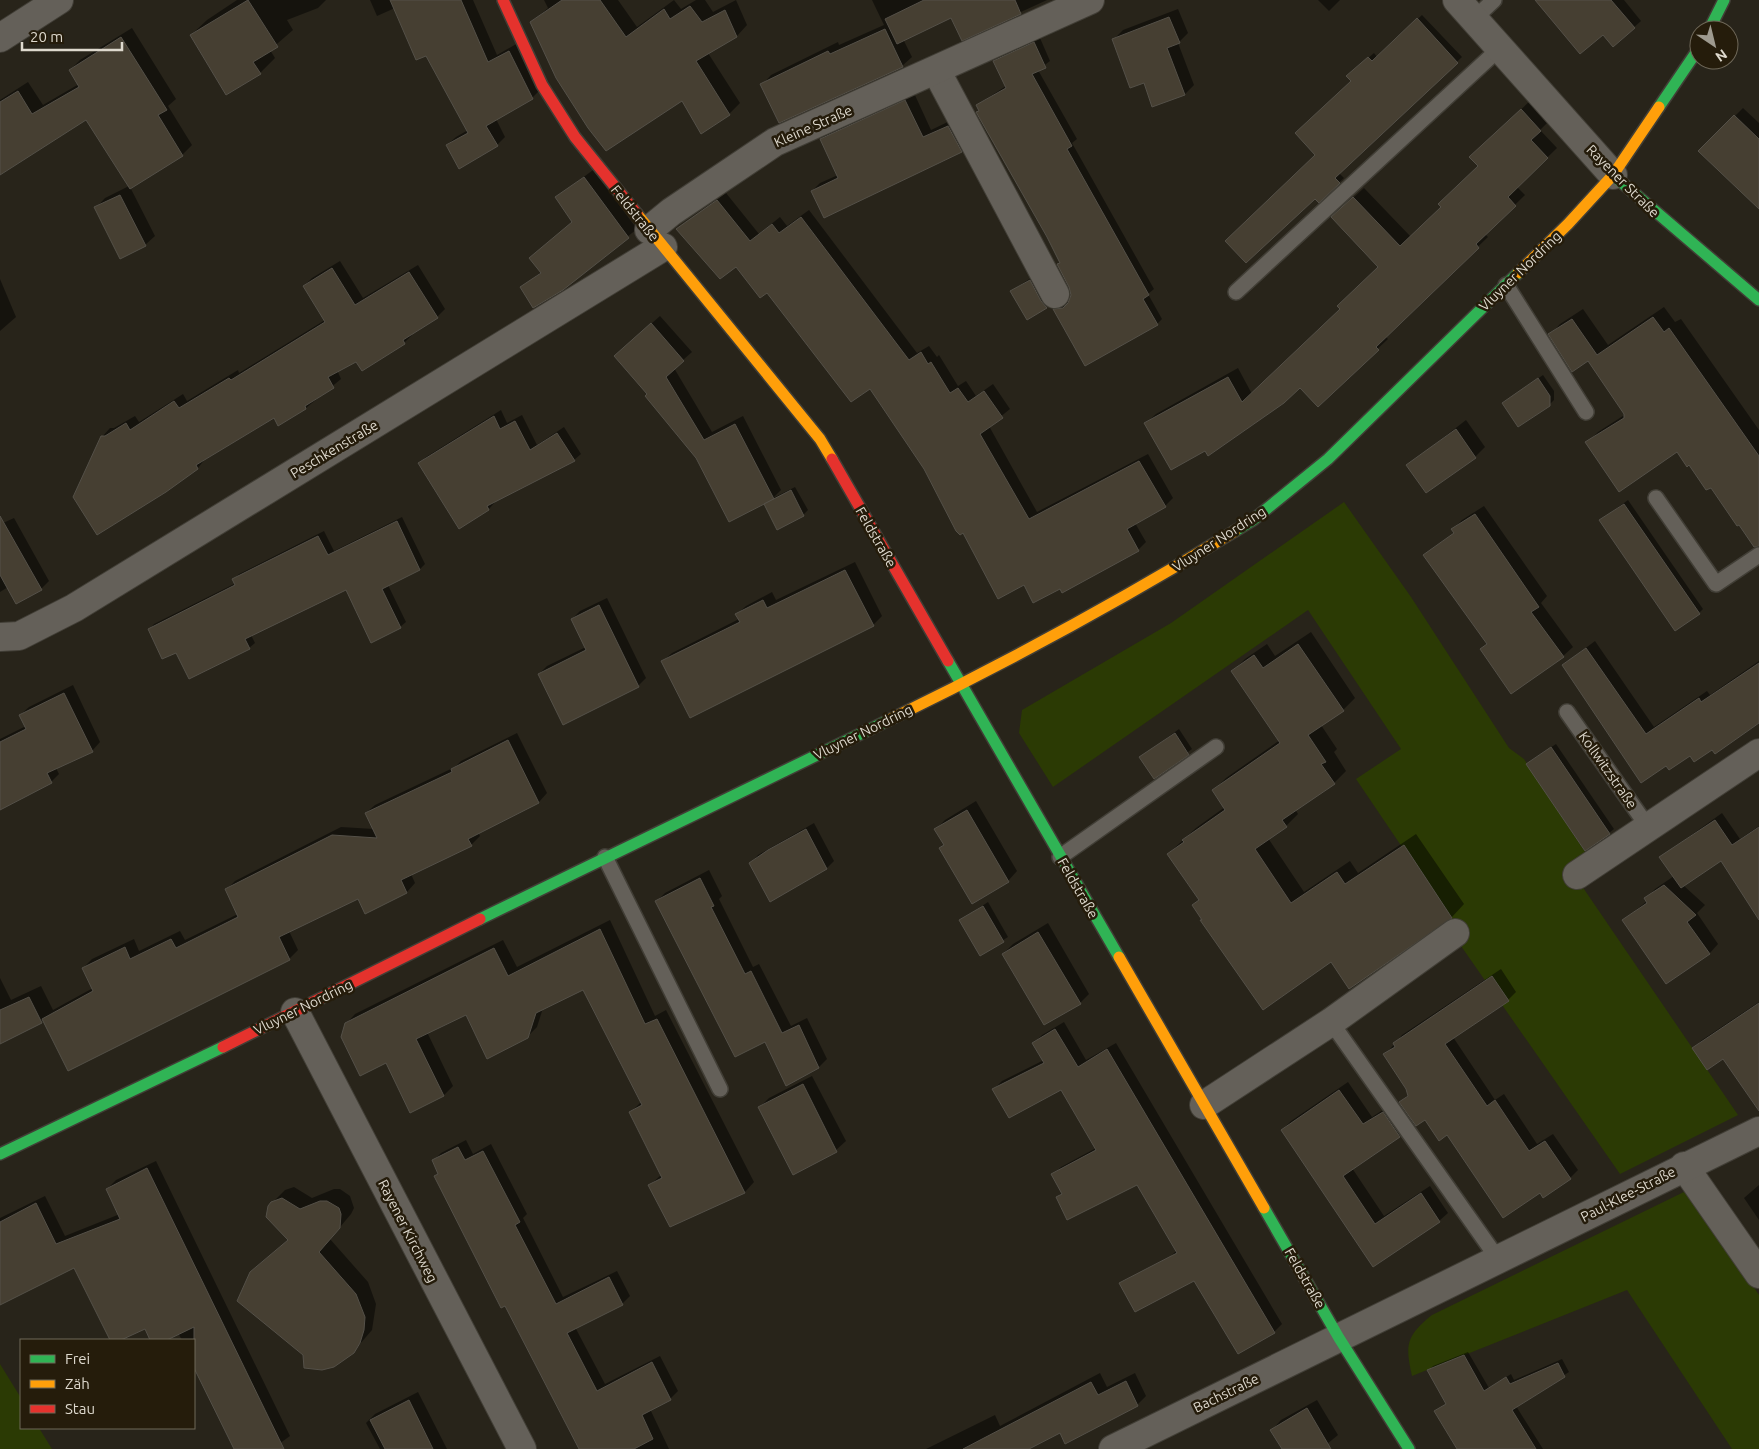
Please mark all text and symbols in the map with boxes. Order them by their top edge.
scale bar [22,20,122,52]
north arrow [1689,20,1739,70]
text: 20 m [30,28,63,45]
text: N [1713,46,1730,65]
street label: Kleine Straße [771,102,855,150]
street label: Rayener Straße [1583,141,1663,221]
street label: Feldstraße [608,182,662,244]
street label: Vluyner Nordring [1476,228,1564,314]
street label: Peschkenstraße [287,417,381,481]
street label: Vluyner Nordring [1169,503,1269,575]
street label: Feldstraße [852,504,900,570]
street label: Vluyner Nordring [811,701,915,763]
street label: Kollwitzstraße [1576,728,1640,812]
street label: Feldstraße [1054,855,1102,921]
street label: Vluyner Nordring [251,976,355,1038]
street label: Paul-Klee-Straße [1578,1163,1678,1225]
street label: Rayener Kirchweg [375,1177,441,1285]
street label: Feldstraße [1281,1245,1329,1311]
legend [20,1339,195,1429]
text: Frei [65,1350,90,1367]
street label: Bachstraße [1191,1370,1261,1416]
text: Zäh [65,1375,90,1392]
text: Stau [65,1400,95,1417]

